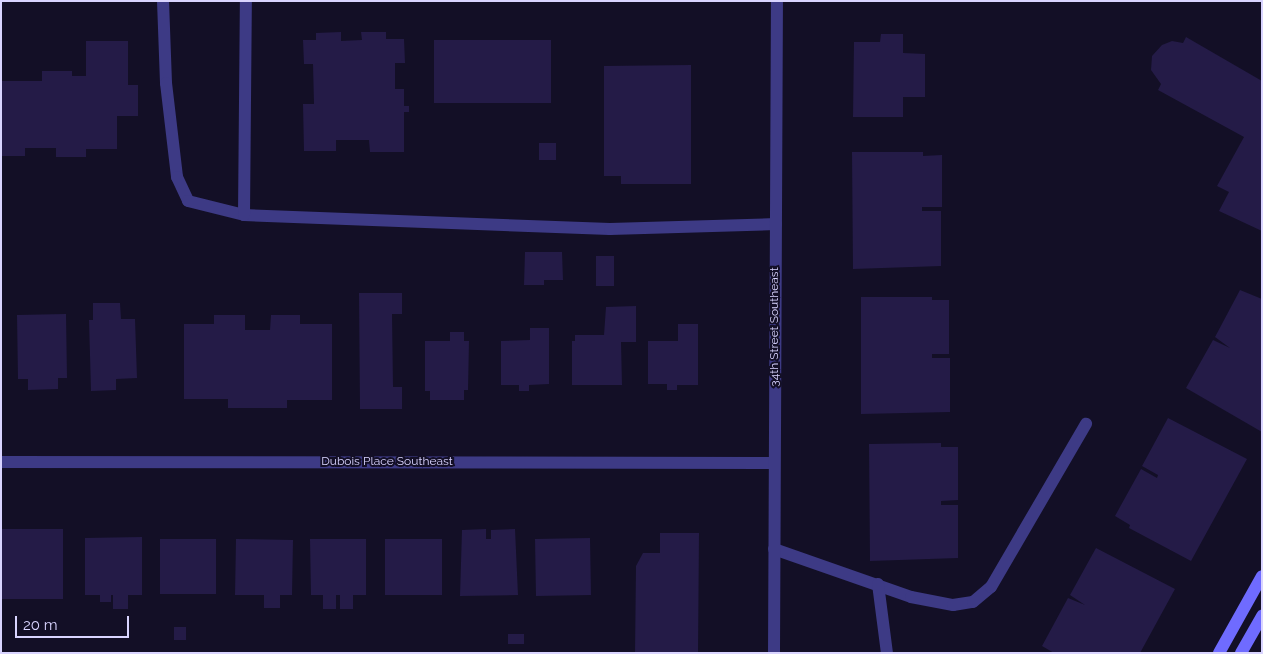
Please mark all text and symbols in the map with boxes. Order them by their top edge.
street label: 34th Street Southeast [768,267,782,387]
street label: Dubois Place Southeast [321,455,453,469]
scale bar [18,606,131,638]
text: 20 m [23,616,58,634]

